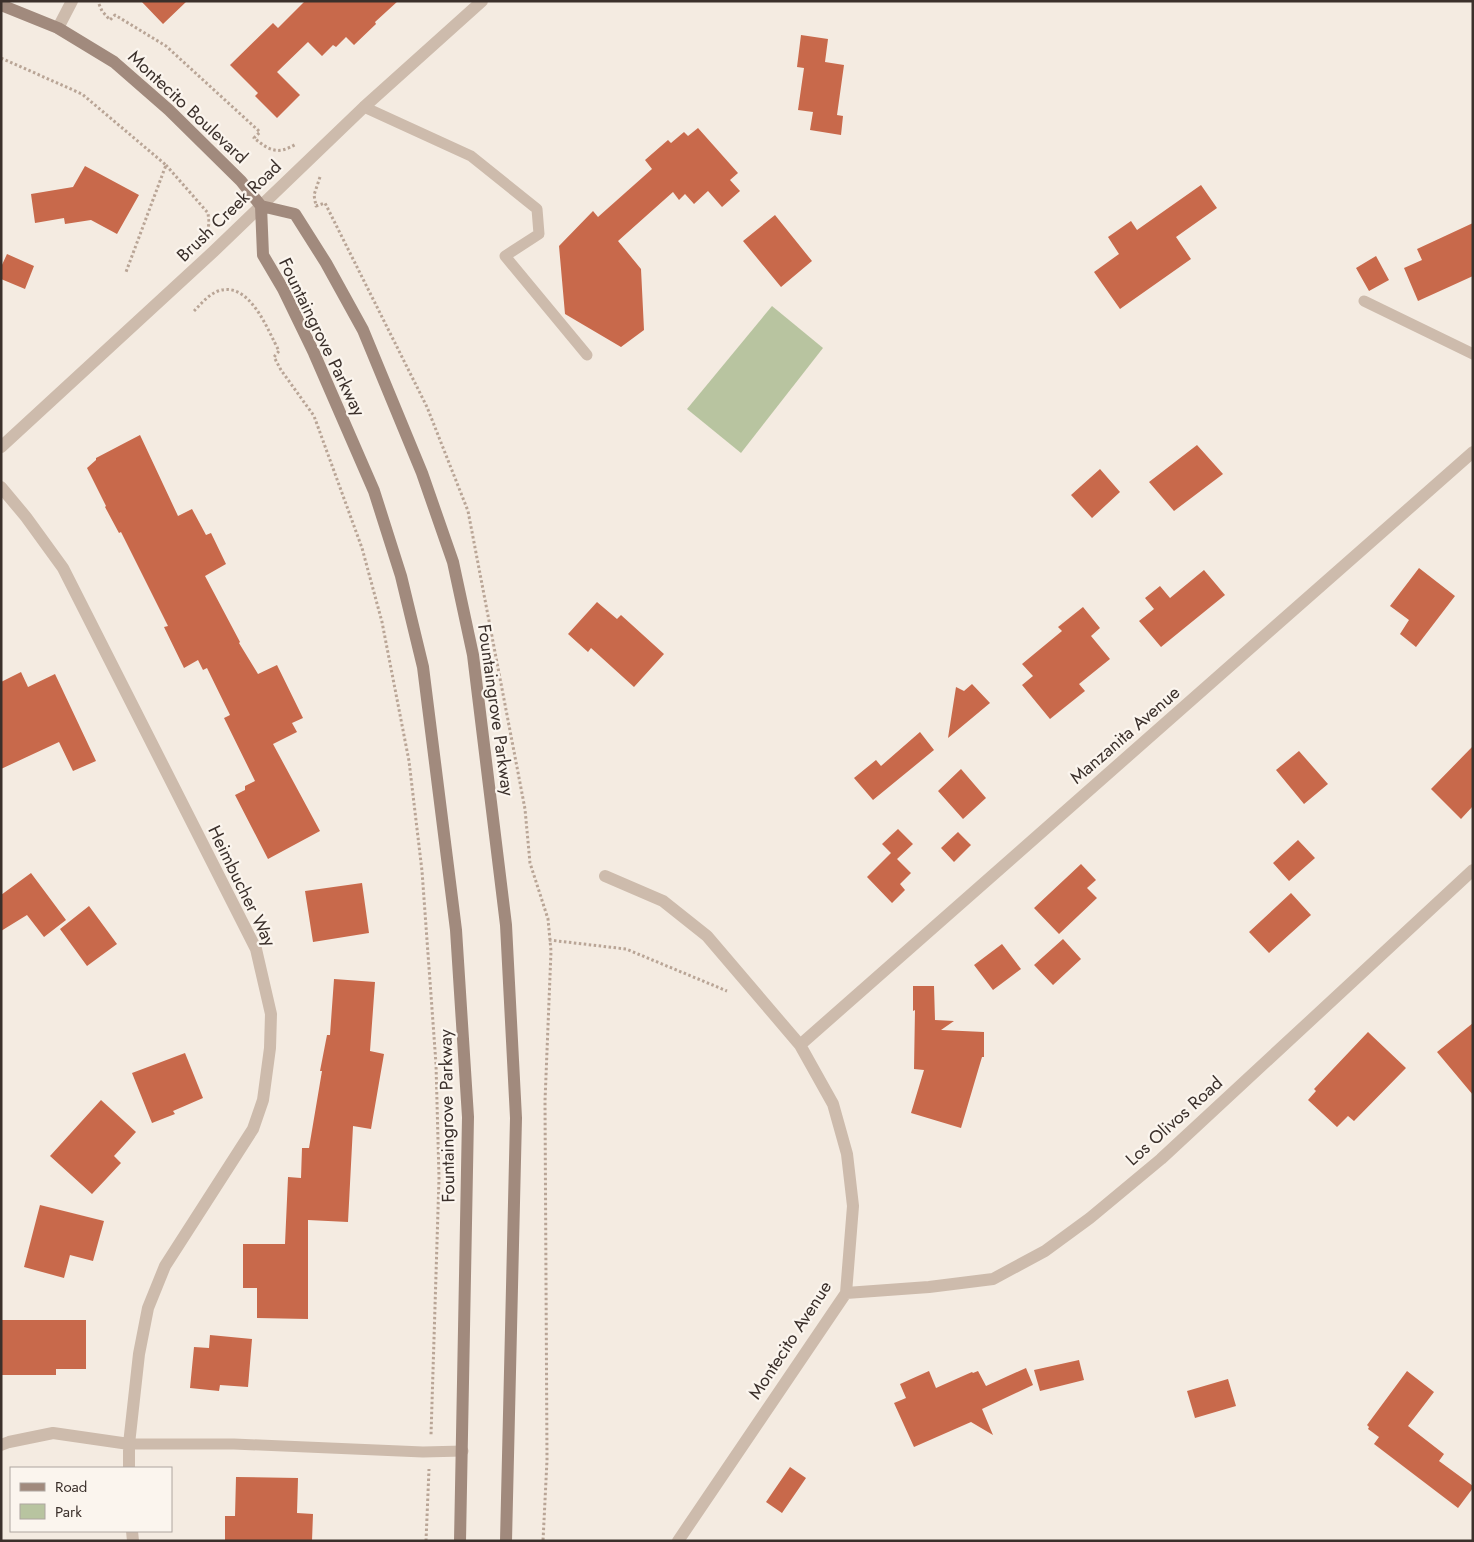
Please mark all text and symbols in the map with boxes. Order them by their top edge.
street label: Montecito Boulevard [122,44,254,170]
street label: Brush Creek Road [171,154,287,268]
street label: Fountaingrove Parkway [272,253,372,421]
street label: Fountaingrove Parkway [471,622,521,798]
street label: Manzanita Avenue [1064,680,1186,790]
street label: Heimbucher Way [201,821,283,951]
street label: Fountaingrove Parkway [432,1029,462,1203]
street label: Los Olivos Road [1120,1070,1228,1172]
street label: Montecito Avenue [742,1276,838,1404]
legend [10,1467,172,1532]
text: Road [55,1476,87,1498]
text: Park [55,1501,82,1523]

